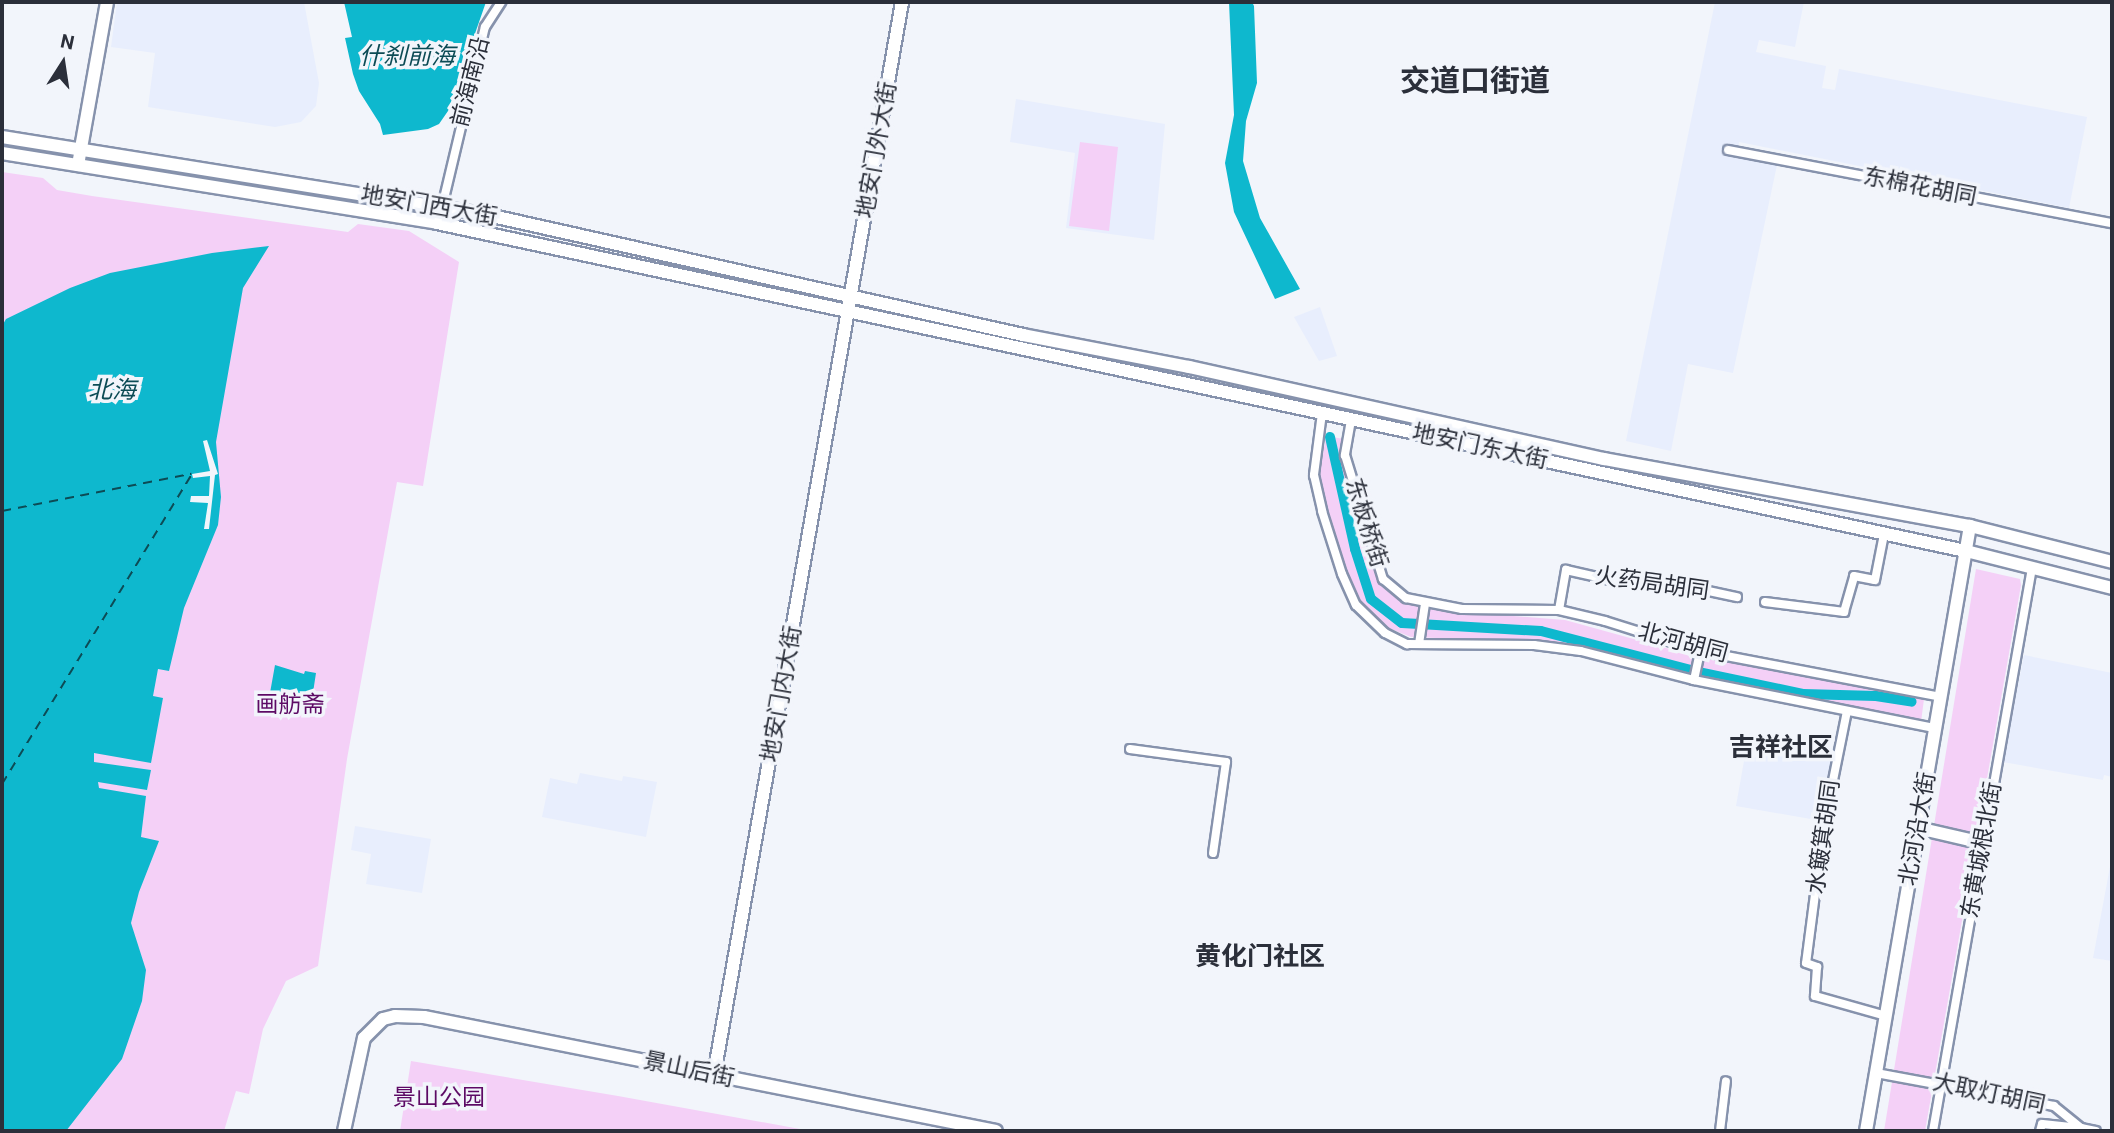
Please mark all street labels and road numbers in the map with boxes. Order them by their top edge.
street label: 前海南沿 [446,34,496,130]
street label: 地安门外大街 [851,80,903,220]
street label: 东棉花胡同 [1861,162,1979,212]
street label: 地安门西大街 [359,180,499,232]
street label: 地安门东大街 [1410,419,1550,475]
street label: 东板桥街 [1339,475,1393,571]
street label: 火药局胡同 [1593,562,1711,606]
street label: 北河胡同 [1635,618,1731,668]
street label: 地安门内大街 [756,624,808,764]
street label: 北河沿大街 [1894,770,1942,888]
street label: 水簸箕胡同 [1802,778,1846,896]
street label: 东黄城根北街 [1956,780,2008,920]
street label: 景山后街 [641,1047,737,1093]
street label: 大取灯胡同 [1930,1069,2048,1119]

